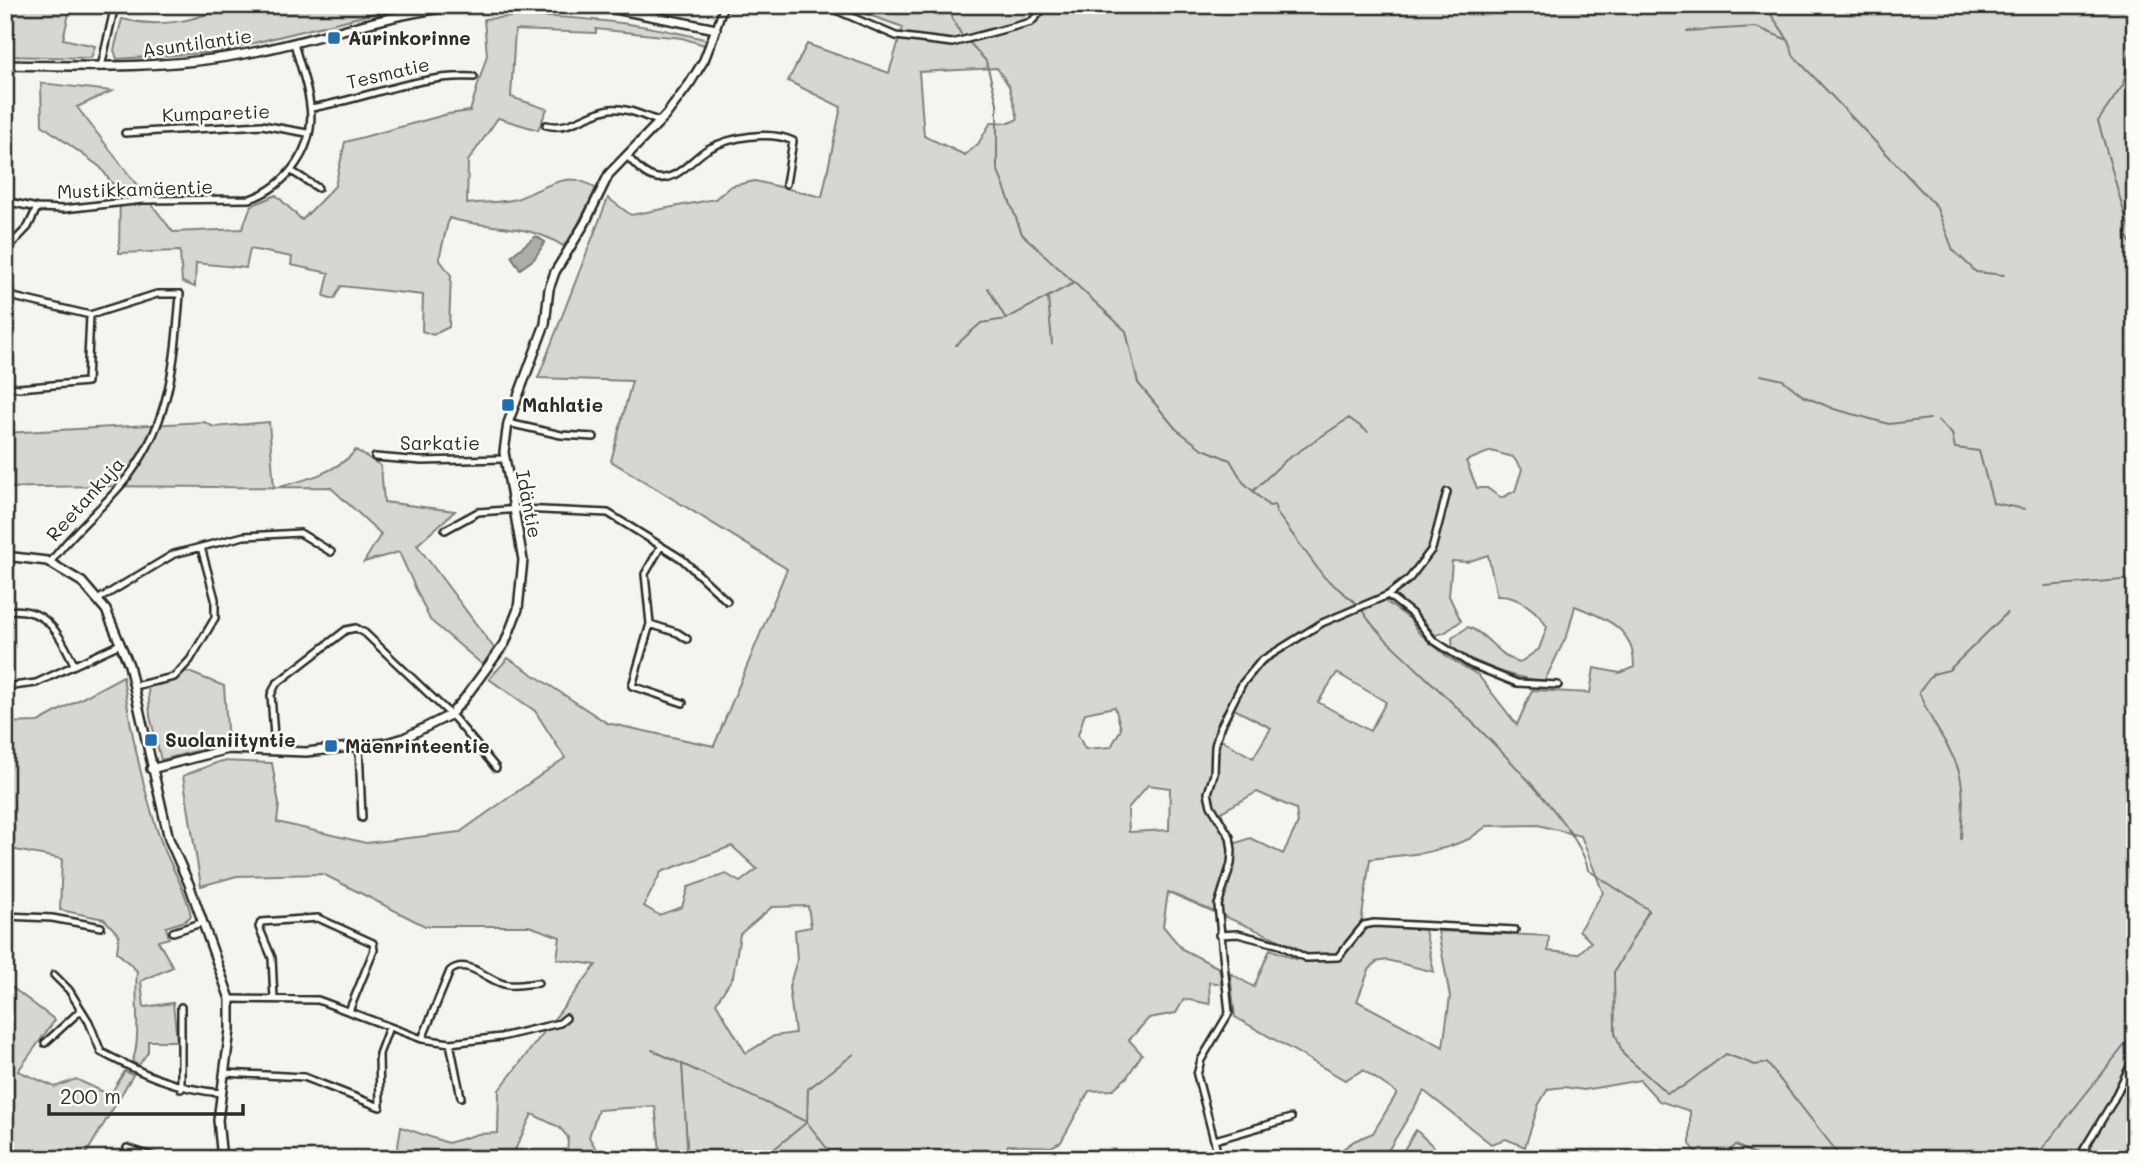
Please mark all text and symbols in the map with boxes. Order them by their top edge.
street label: Asuntilantie [140,22,253,63]
place label: Aurinkorinne [348,25,471,50]
marker: Aurinkorinne [326,30,342,46]
street label: Tesmatie [344,51,432,94]
street label: Kumparetie [162,98,270,127]
street label: Mustikkamäentie [57,173,213,204]
place label: Mahlatie [522,392,603,417]
marker: Mahlatie [500,397,516,413]
street label: Sarkatie [400,430,480,455]
street label: Reetankuja [40,451,129,546]
street label: Idäntie [511,468,548,540]
place label: Suolaniityntie [165,727,296,752]
marker: Suolaniityntie [143,732,159,748]
place label: Mäenrinteentie [345,733,490,758]
marker: Mäenrinteentie [323,738,339,754]
scale bar [49,1073,243,1117]
text: 200 m [60,1082,121,1109]

